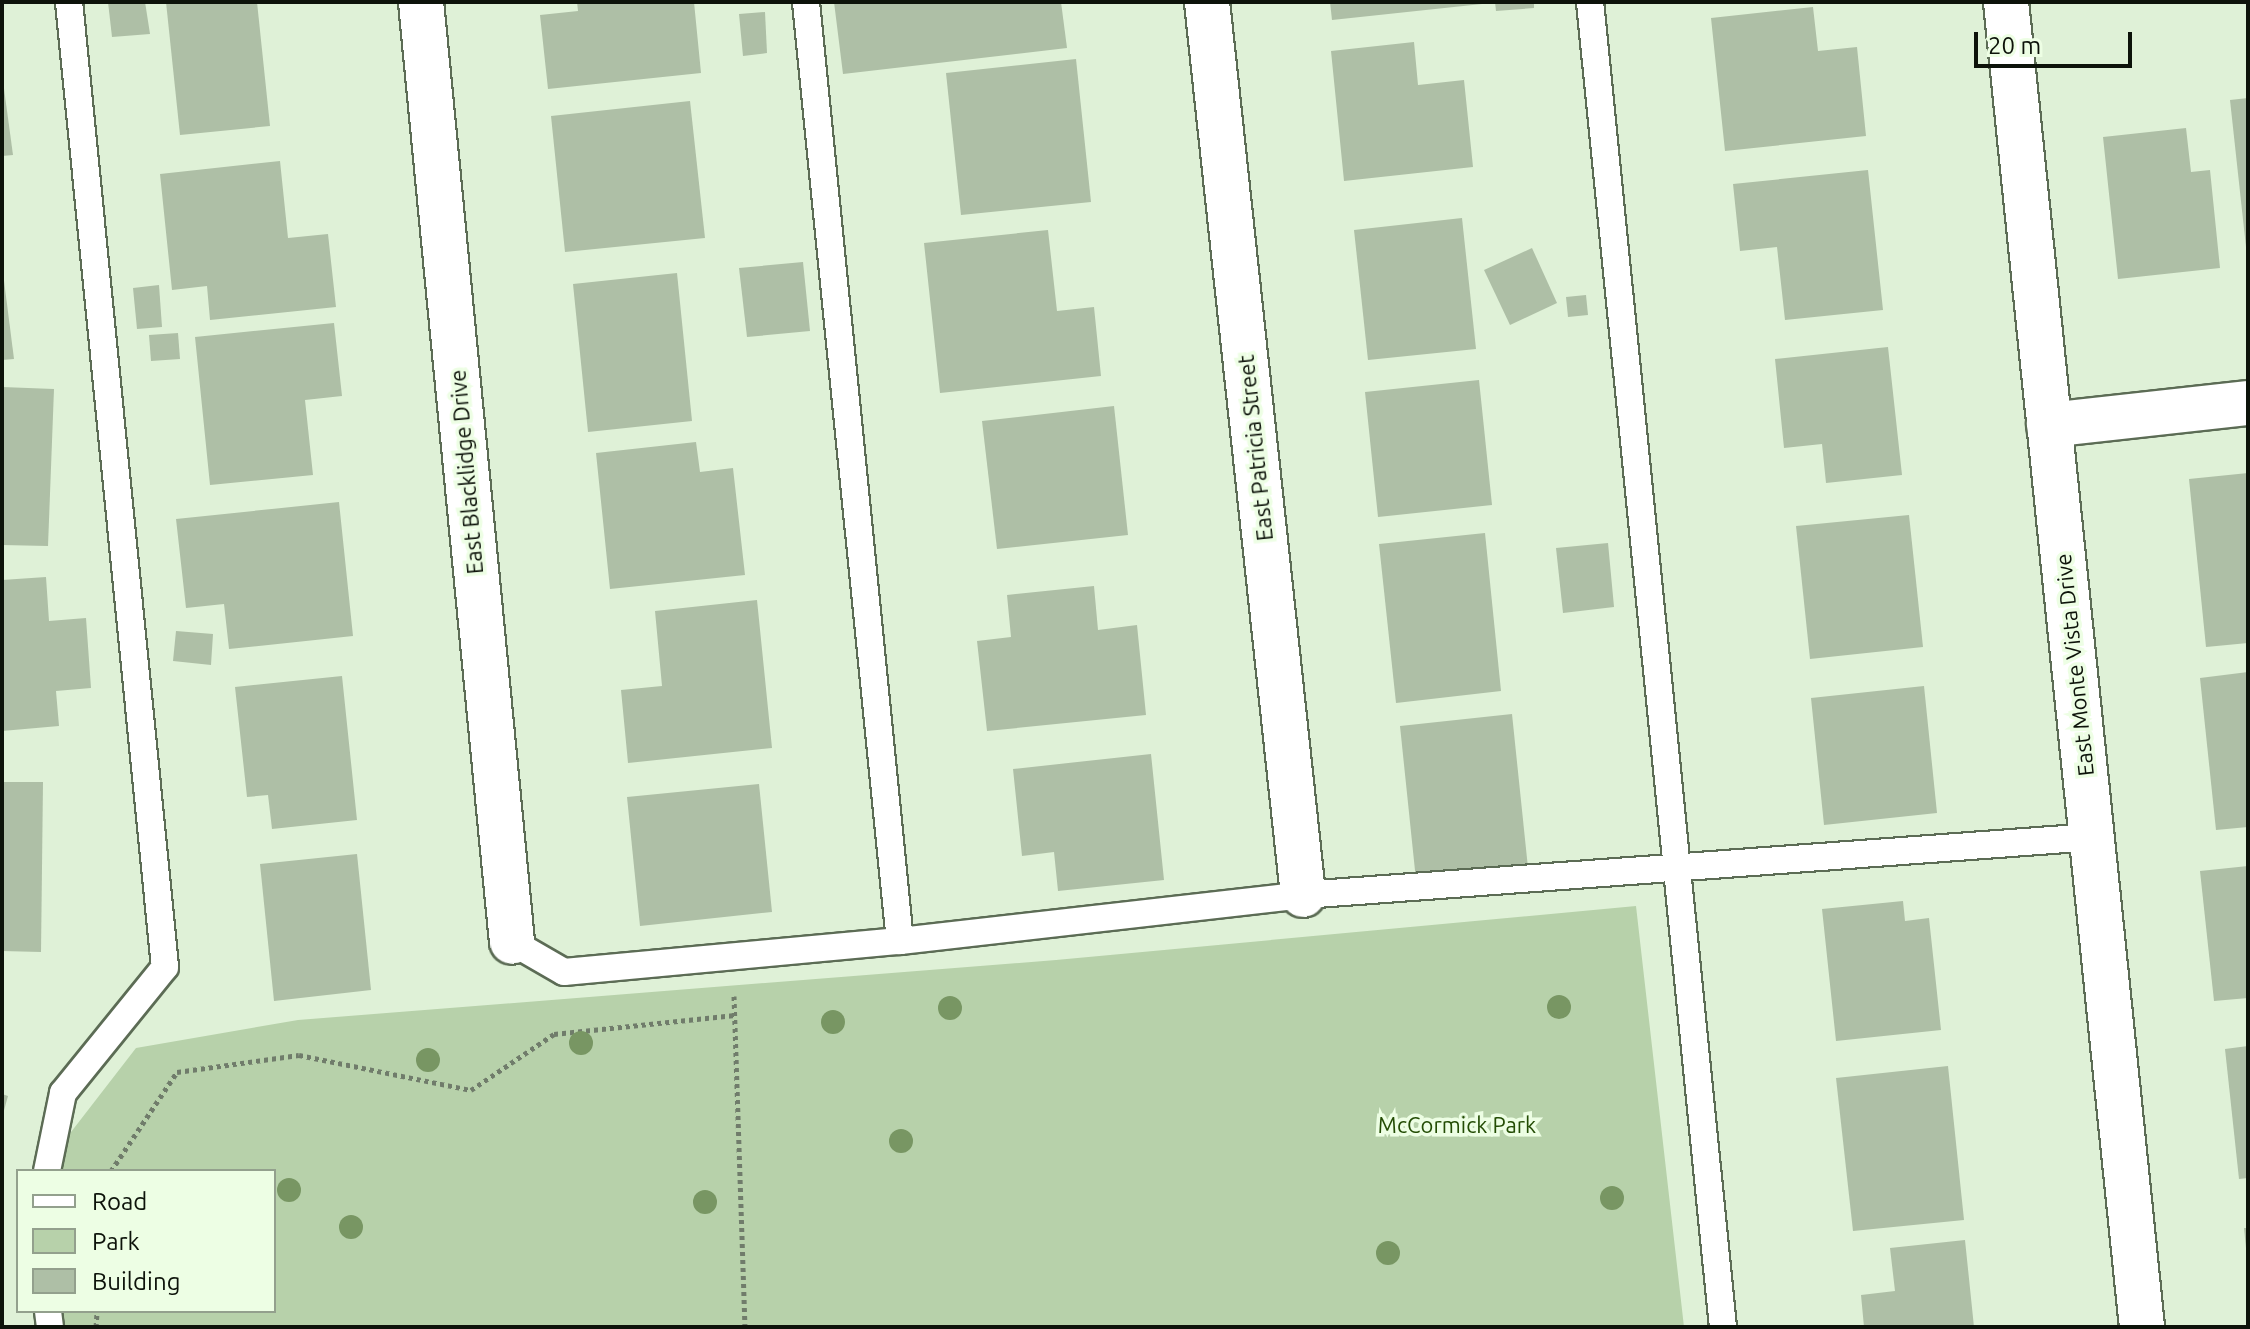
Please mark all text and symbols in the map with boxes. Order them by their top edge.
scale bar [1978,16,2136,66]
text: 20 m [1988,32,2041,59]
street label: East Patricia Street [1232,354,1278,542]
street label: East Blacklidge Drive [444,369,488,575]
street label: East Monte Vista Drive [2049,552,2099,778]
park label: McCormick Park [1378,1112,1536,1138]
legend [16,1169,276,1313]
text: Road [92,1188,147,1215]
text: Park [92,1228,140,1255]
text: Building [92,1268,180,1295]

